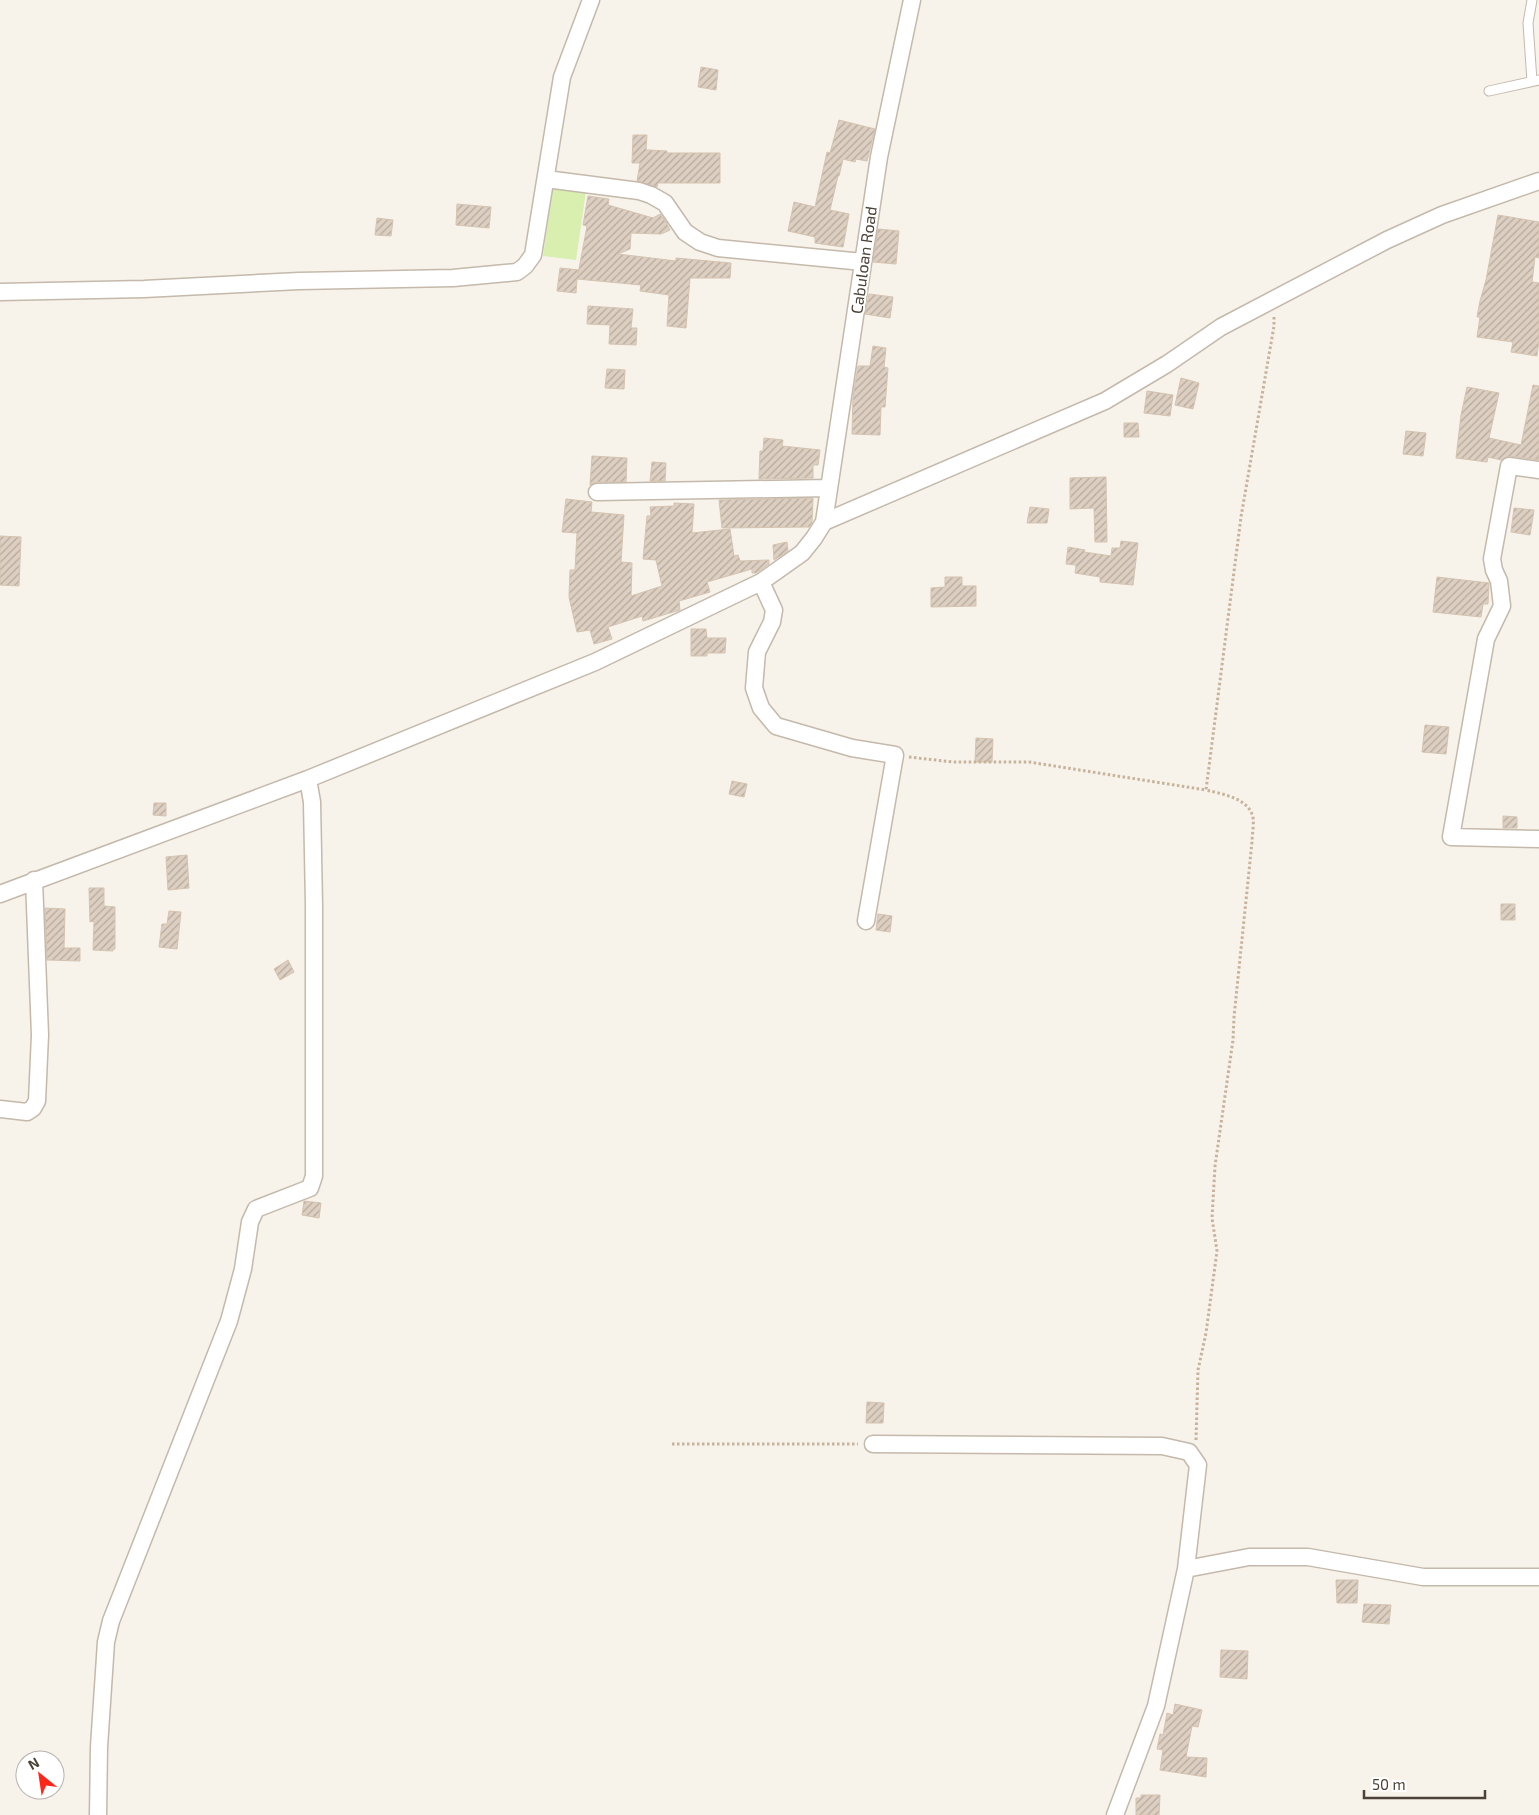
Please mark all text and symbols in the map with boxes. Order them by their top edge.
street label: Cabuloan Road [846,205,880,315]
north arrow [15,1750,65,1800]
text: N [25,1753,42,1773]
scale bar [1364,1768,1485,1800]
text: 50 m [1372,1775,1406,1793]

